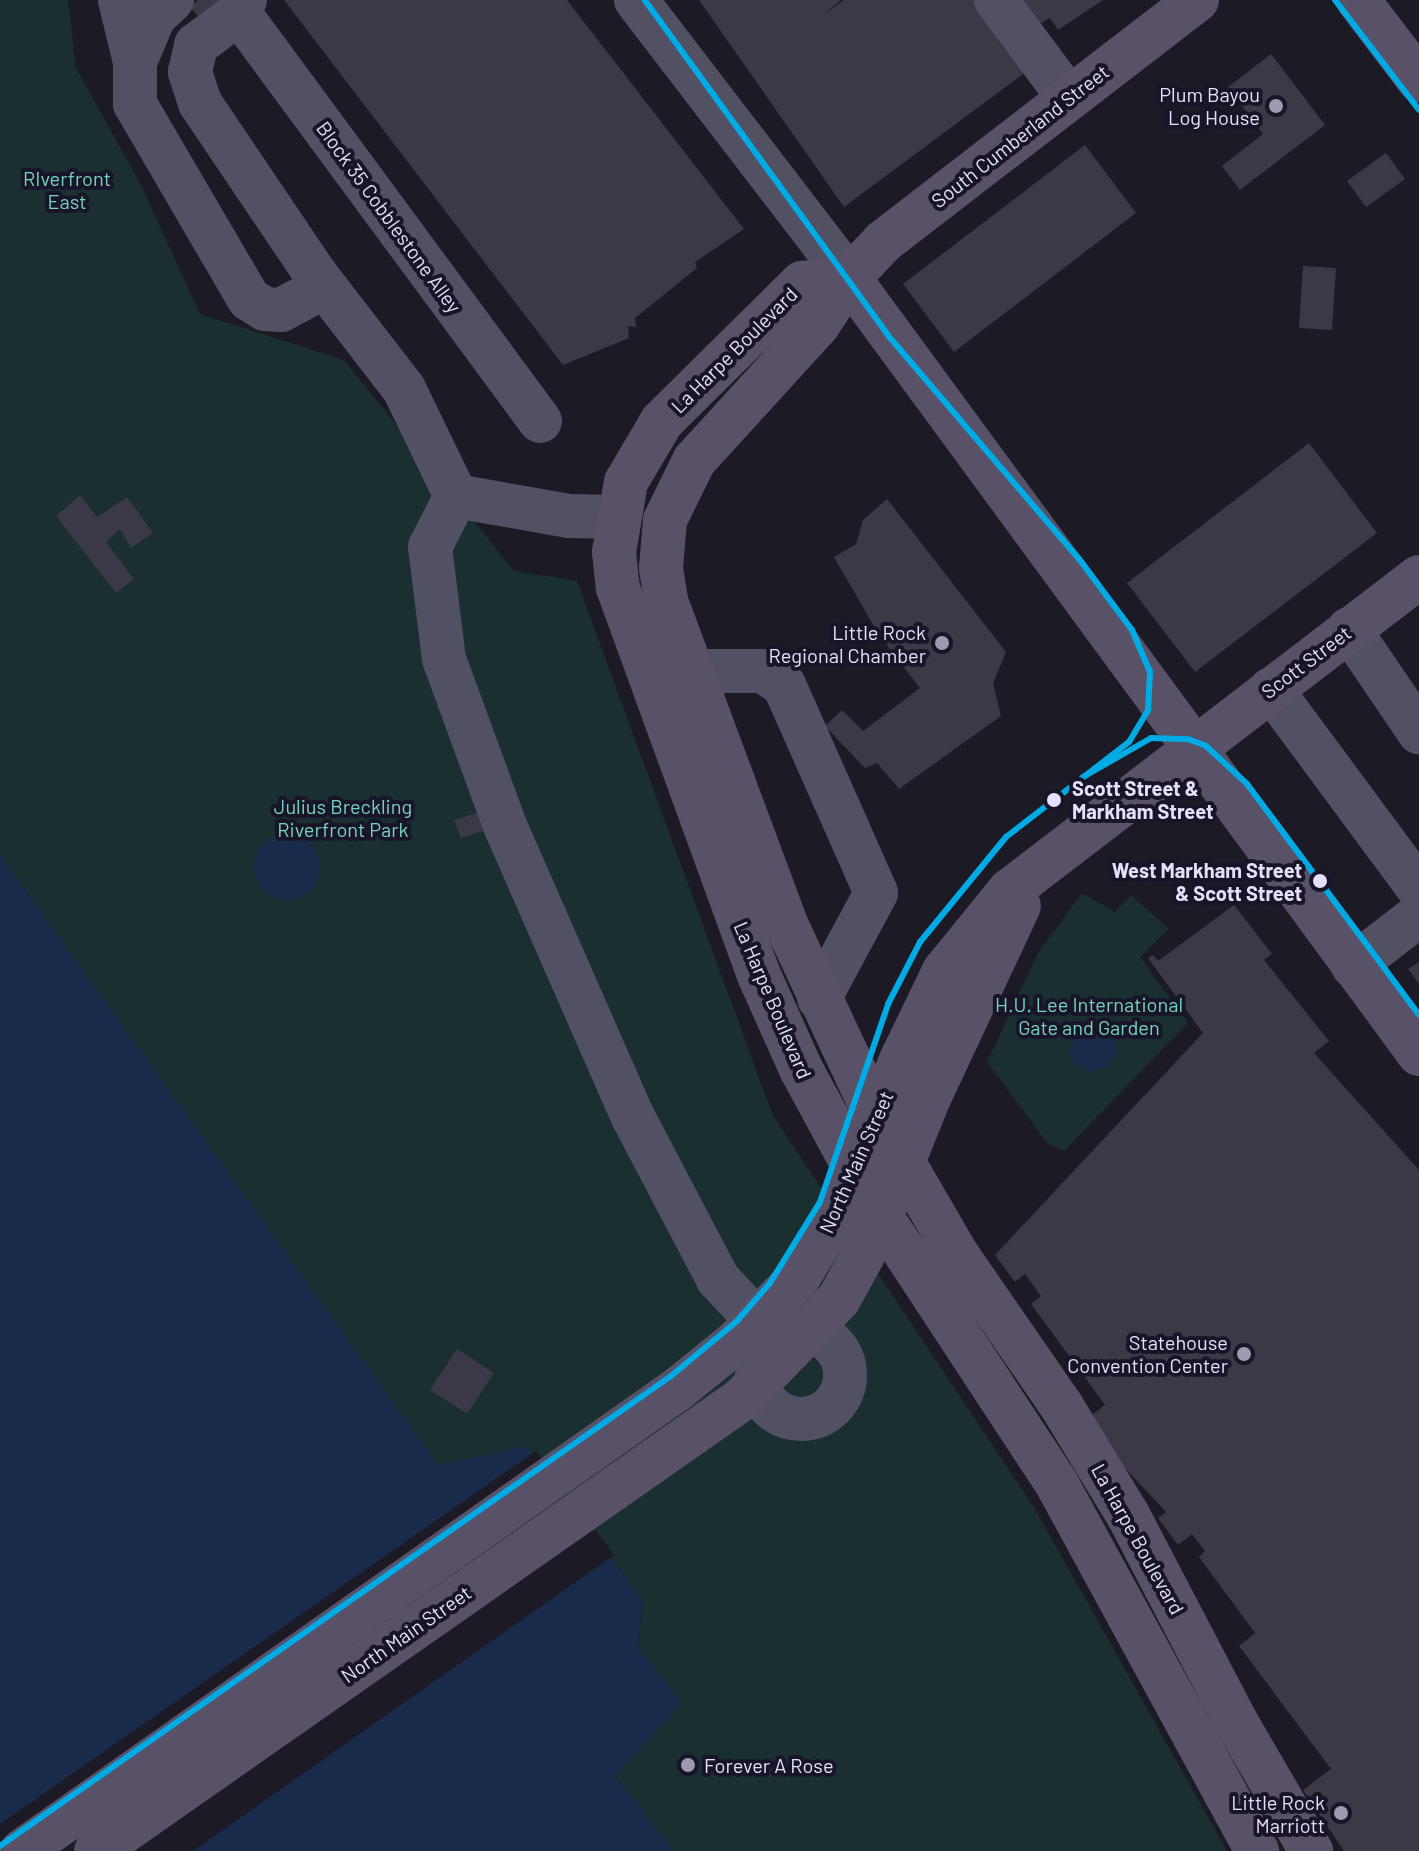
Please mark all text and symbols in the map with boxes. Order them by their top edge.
street label: South Cumberland Street [927,59,1113,213]
place label: Plum Bayou Log House [1159,82,1260,129]
marker: Plum Bayou Log House [1267,97,1285,115]
street label: Block 35 Cobblestone Alley [311,117,467,317]
park label: RIverfront East [23,167,111,214]
street label: La Harpe Boulevard [666,282,802,418]
place label: Little Rock Regional Chamber [768,620,926,667]
street label: Scott Street [1256,621,1356,703]
marker: Little Rock Regional Chamber [933,634,951,652]
place label: Scott Street & Markham Street [1072,776,1213,823]
marker: Scott Street & Markham Street [1043,789,1065,811]
park label: Julius Breckling Riverfront Park [274,794,412,841]
place label: West Markham Street & Scott Street [1112,858,1302,905]
marker: West Markham Street & Scott Street [1309,870,1331,892]
street label: La Harpe Boulevard [729,918,817,1082]
park label: H.U. Lee International Gate and Garden [995,993,1183,1040]
street label: North Main Street [814,1087,898,1237]
place label: Statehouse Convention Center [1067,1330,1228,1377]
marker: Statehouse Convention Center [1235,1345,1253,1363]
street label: La Harpe Boulevard [1087,1460,1189,1618]
street label: North Main Street [336,1580,476,1688]
place label: Forever A Rose [704,1753,834,1777]
marker: Forever A Rose [679,1756,697,1774]
place label: Little Rock Marriott [1231,1790,1325,1837]
marker: Little Rock Marriott [1332,1804,1350,1822]

